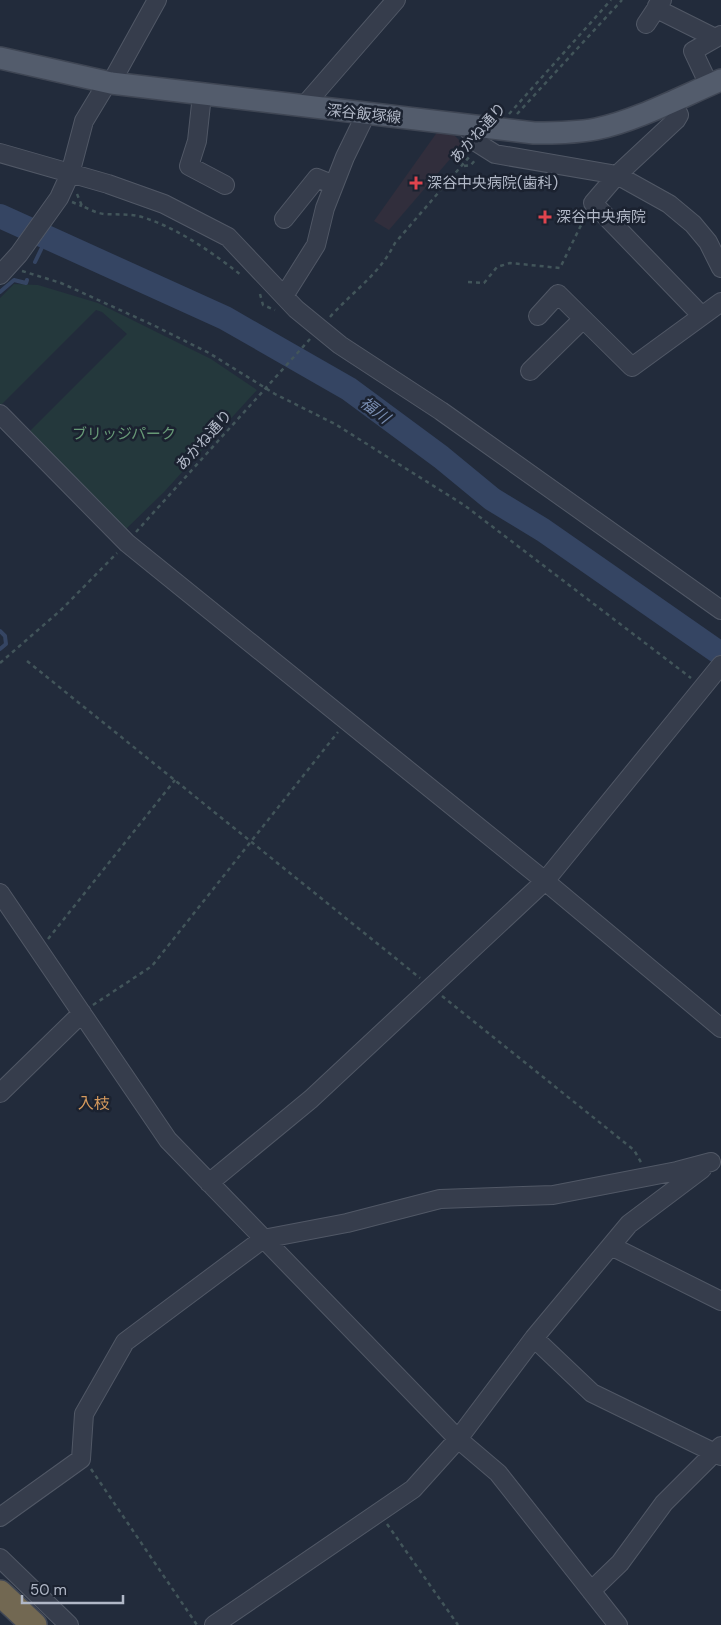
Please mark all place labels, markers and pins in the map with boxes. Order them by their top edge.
place label: 深谷中央病院(歯科) [427,173,558,193]
marker: 深谷中央病院(歯科) [409,176,423,190]
place label: 深谷中央病院 [556,207,646,227]
marker: 深谷中央病院 [538,210,552,224]

